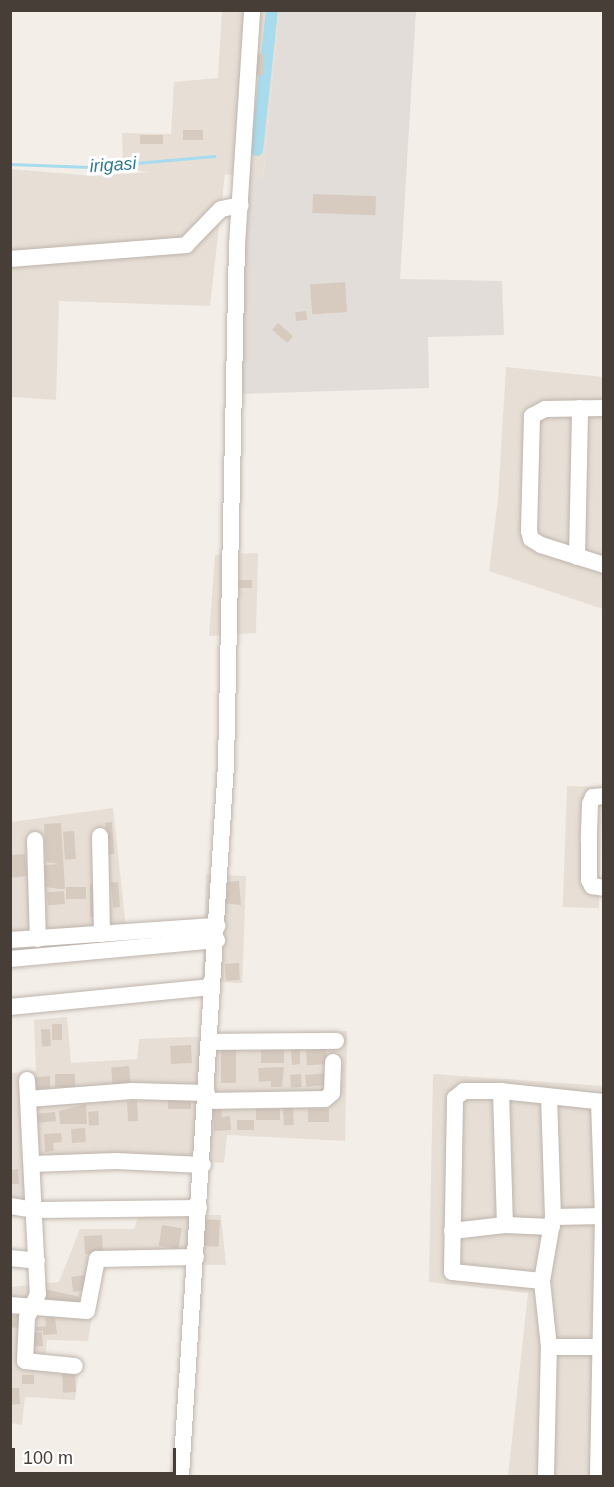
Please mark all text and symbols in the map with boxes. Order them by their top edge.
water label: irigasi [89,153,137,177]
scale bar [15,1436,178,1474]
text: 100 m [23,1448,73,1468]

